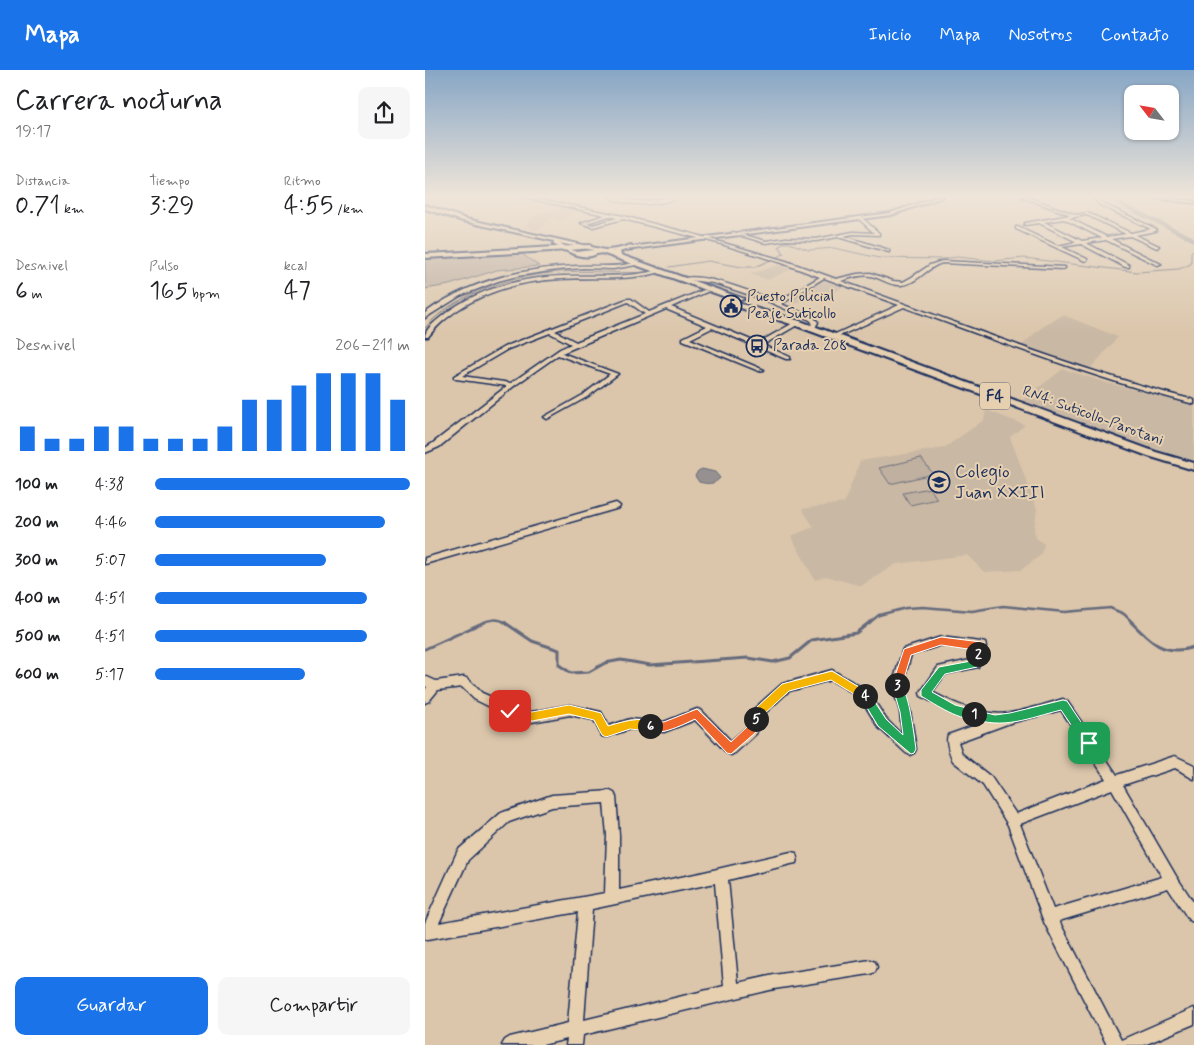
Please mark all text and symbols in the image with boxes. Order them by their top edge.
text: Mapa [25,20,80,51]
text: Inicio [869,23,911,47]
text: Mapa [939,23,980,47]
text: Nosotros [1008,23,1073,47]
text: Contacto [1101,23,1169,47]
text: Carrera nocturna [15,83,223,120]
north arrow [1124,85,1179,140]
map controls [1124,85,1179,140]
button: share [358,87,410,139]
text: 19:17 [15,121,51,142]
text: Distancia [15,172,70,190]
text: Tiempo [149,172,190,190]
text: Ritmo [284,172,321,190]
text: 0.71 [15,190,60,223]
text: 3:29 [149,190,194,223]
text: 4:55 [284,190,333,223]
text: km [60,200,84,218]
text: /km [333,200,364,218]
text: Desnivel [15,257,68,275]
text: Pulso [149,257,179,275]
text: kcal [284,257,307,275]
text: 6 [15,275,28,308]
text: 165 [149,275,188,308]
text: 47 [284,275,311,308]
text: m [28,285,43,303]
text: bpm [188,285,220,303]
place label: Puesto Policial Peaje Suticollo [747,287,836,324]
public building icon: Puesto Policial Peaje Suticollo [719,294,743,318]
bus stop icon: Parada 208 [745,334,769,358]
text: Desnivel [15,335,75,356]
text: 206–211 m [335,335,410,356]
place label: Parada 208 [773,336,847,356]
street label: RN4: Suticollo-Parotani [1020,381,1166,451]
road number: F4 [980,382,1010,410]
place label: Colegio Juan XXIII [955,460,1045,505]
school or university icon: Colegio Juan XXIII [927,470,951,494]
text: 100 m [15,474,58,495]
text: 4:38 [95,474,125,495]
text: 200 m [15,512,59,533]
text: 4:46 [95,512,127,533]
text: 300 m [15,550,58,571]
text: 5:07 [95,550,126,571]
text: 400 m [15,588,60,609]
text: 4:51 [95,588,125,609]
text: 500 m [15,626,60,647]
text: 4:51 [95,626,125,647]
pin: 2 [965,642,991,666]
text: 2 [975,645,982,663]
text: 600 m [15,664,59,685]
text: 5:17 [95,664,124,685]
pin: 3 [885,672,909,698]
text: 3 [894,676,901,694]
pin: 4 [853,684,877,708]
text: 4 [861,687,870,705]
pin [489,690,531,732]
icon: check [496,697,524,725]
pin: 1 [961,702,987,726]
text: 1 [971,705,978,723]
pin: 5 [743,706,769,732]
text: 5 [752,710,761,728]
pin: 6 [637,714,663,738]
text: 6 [647,717,654,735]
pin [1068,722,1110,764]
icon: arrive [1075,729,1103,757]
button: Guardar [15,977,208,1035]
button: Compartir [218,977,410,1035]

